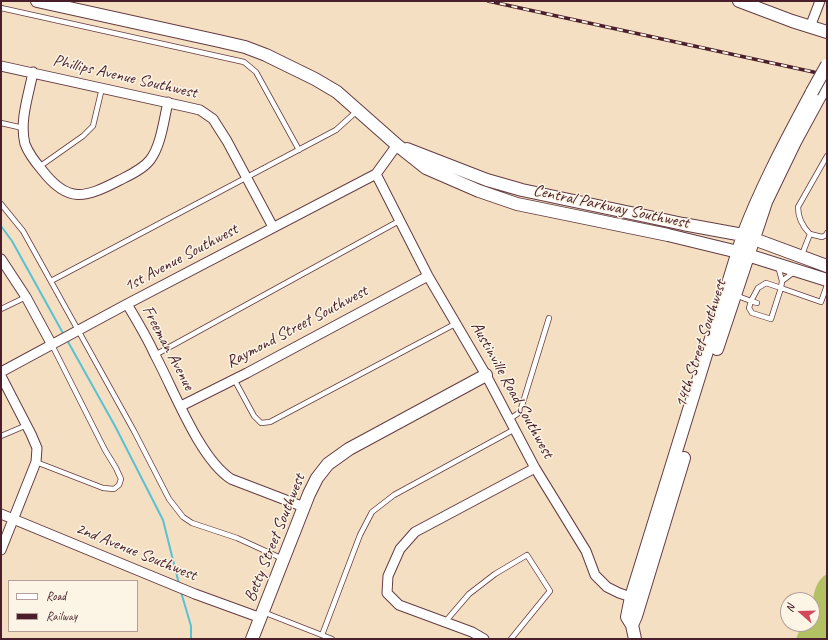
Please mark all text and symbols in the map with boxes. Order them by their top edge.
street label: Phillips Avenue Southwest [51,51,199,103]
street label: Central Parkway Southwest [531,181,691,233]
street label: 1st Avenue Southwest [121,219,241,297]
street label: 14th Street Southwest [671,277,731,411]
street label: Raymond Street Southwest [223,281,371,373]
street label: Freeman Avenue [137,302,199,394]
street label: Austinville Road Southwest [466,318,558,462]
street label: Betty Street Southwest [240,471,310,605]
street label: 2nd Avenue Southwest [72,518,200,586]
legend [8,580,138,632]
text: Road [46,588,66,604]
north arrow [780,592,820,632]
text: N [782,603,797,614]
text: Railway [46,608,77,624]

